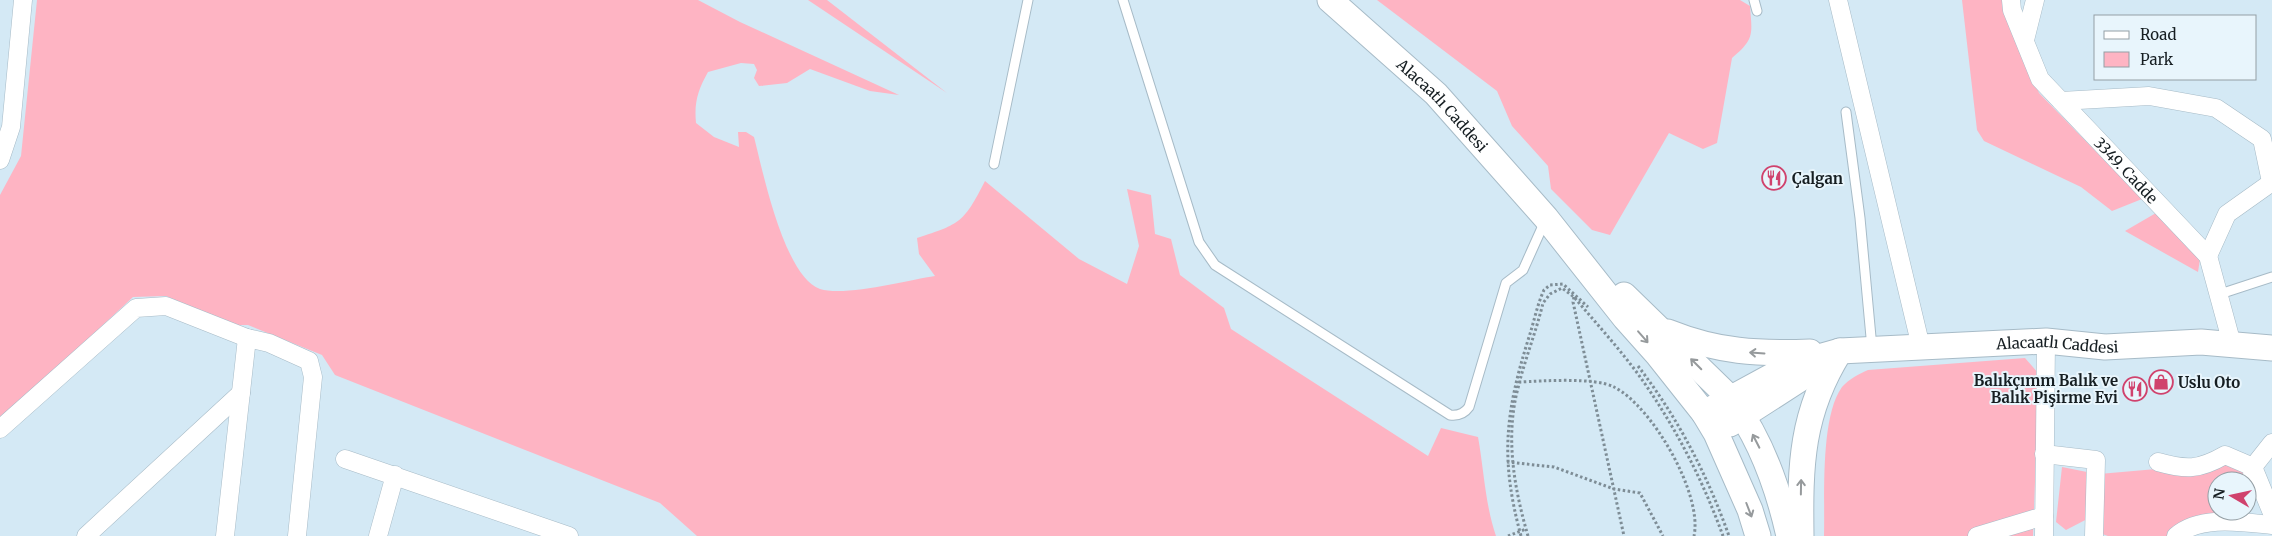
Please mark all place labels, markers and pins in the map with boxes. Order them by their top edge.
restaurant icon: Çalgan [1761,165,1787,191]
place label: Çalgan [1792,169,1843,188]
shop icon: Uslu Oto [2148,369,2174,395]
place label: Balıkçımm Balık ve Balık Pişirme Evi [1974,371,2118,407]
place label: Uslu Oto [2178,373,2240,392]
restaurant icon: Balıkçımm Balık ve Balık Pişirme Evi [2122,376,2148,402]

